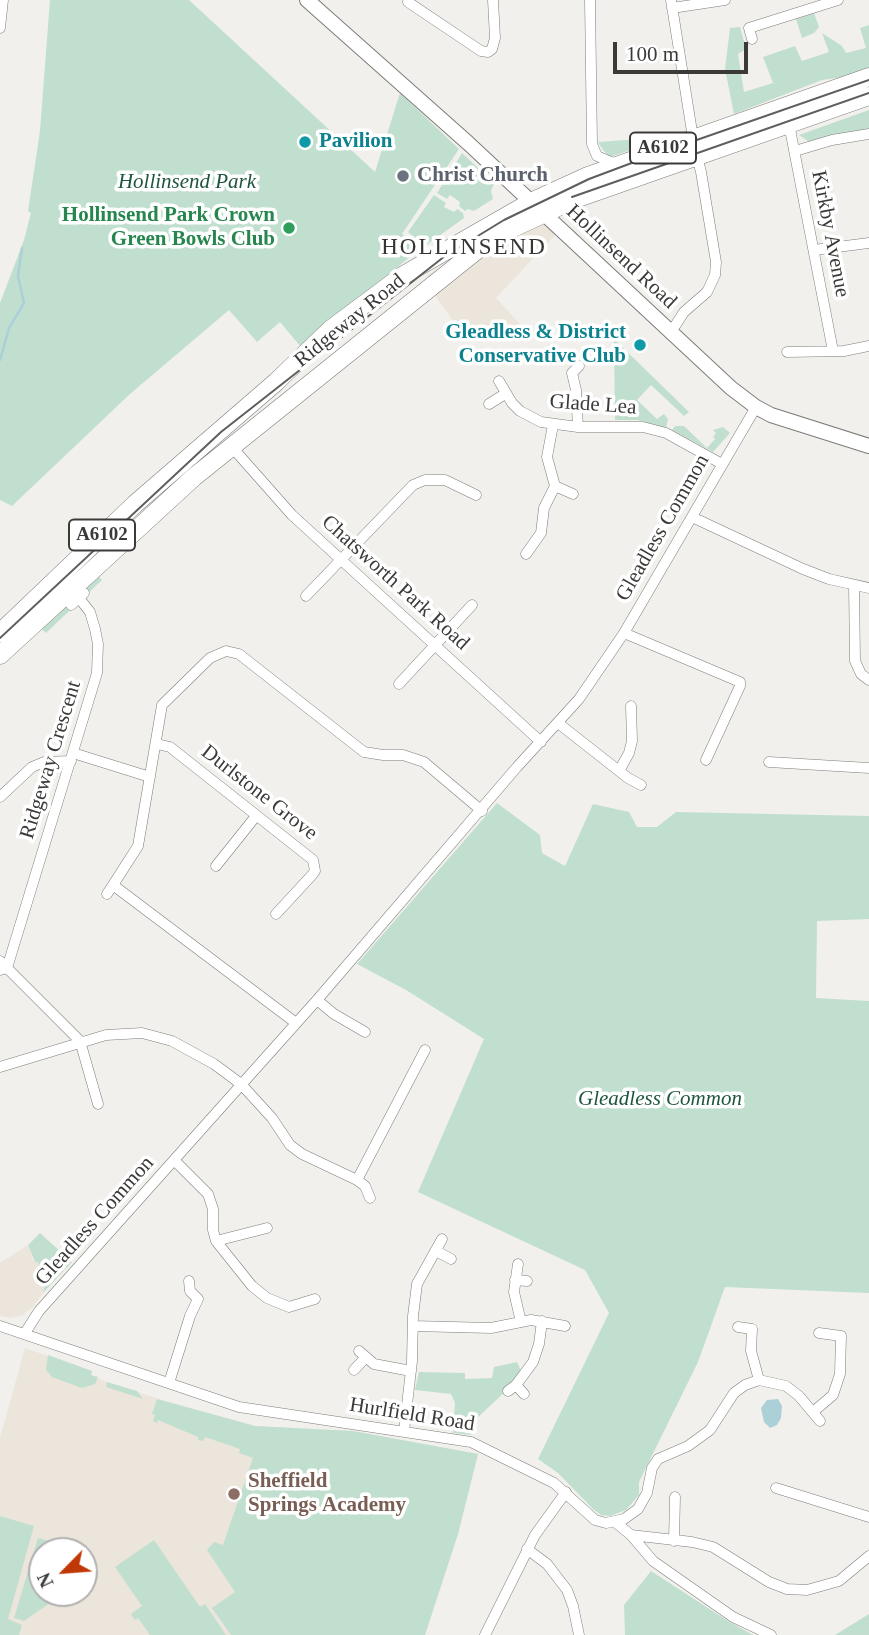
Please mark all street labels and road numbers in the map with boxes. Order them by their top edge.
road number: A6102 [630,132,696,164]
street label: Kirkby Avenue [805,169,855,299]
street label: Hollinsend Road [561,199,681,315]
street label: Ridgeway Road [290,269,410,373]
street label: Glade Lea [549,389,637,421]
street label: Gleadless Common [611,450,715,606]
street label: Chatsworth Park Road [316,510,474,656]
road number: A6102 [69,520,135,550]
street label: Ridgeway Crescent [15,678,87,842]
street label: Durlstone Grove [196,740,322,846]
street label: Gleadless Common [30,1151,160,1291]
street label: Hurlfield Road [348,1393,476,1437]

